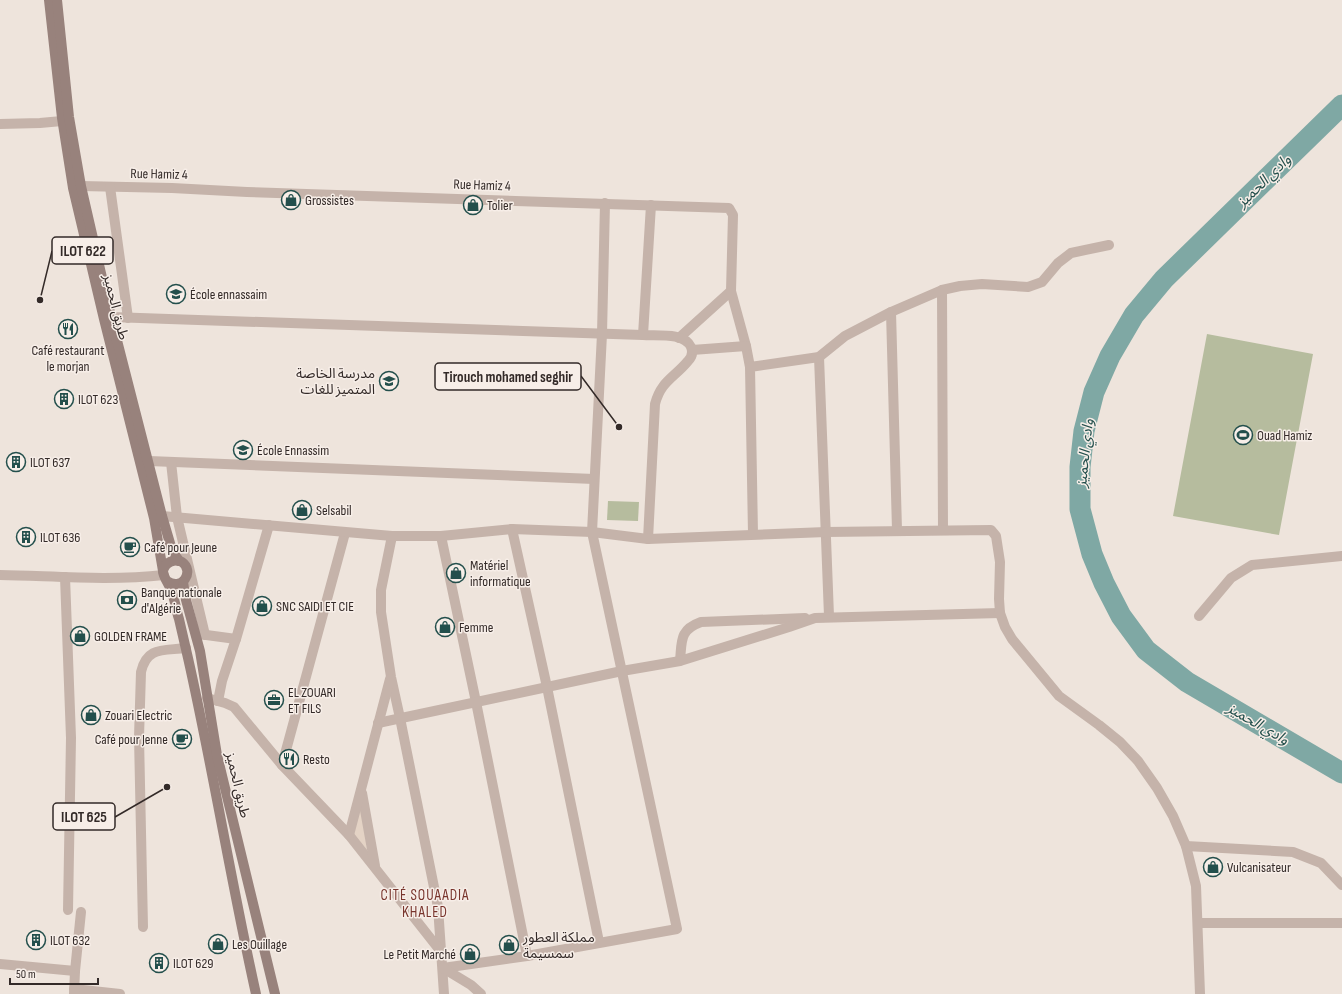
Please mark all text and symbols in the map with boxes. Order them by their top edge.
water label: وادي الحميز [1232,150,1296,213]
street label: Rue Hamiz 4 [130,165,188,183]
street label: Rue Hamiz 4 [453,176,511,195]
shop icon: Grossistes [280,189,302,211]
place label: Grossistes [305,192,354,209]
shop icon: Tolier [462,194,484,216]
place label: Tolier [487,197,513,214]
callout: ILOT 622 [52,237,113,264]
text: ILOT 622 [60,242,106,261]
street label: طريق الحميز [98,271,132,342]
school or university icon: École ennassaim [165,283,187,305]
place label: École ennassaim [190,286,267,303]
restaurant icon: Café restaurant le morjan [57,318,79,340]
place label: Café restaurant le morjan [32,342,104,375]
callout: Tirouch mohamed seghir [435,363,581,390]
place label: مدرسة الخاصة المتميز للغات [296,365,375,398]
text: Tirouch mohamed seghir [443,368,573,387]
school or university icon: مدرسة الخاصة المتميز للغات [378,370,400,392]
building icon: ILOT 623 [53,388,75,410]
place label: ILOT 623 [78,391,118,408]
water label: وادي الحميز [1072,418,1100,489]
sports icon: Ouad Hamiz [1232,424,1254,446]
place label: Ouad Hamiz [1257,427,1312,444]
school or university icon: École Ennassim [232,439,254,461]
place label: École Ennassim [257,442,329,459]
building icon: ILOT 637 [5,451,27,473]
place label: ILOT 637 [30,454,70,471]
shop icon: Selsabil [291,499,313,521]
place label: Selsabil [316,502,352,519]
building icon: ILOT 636 [15,526,37,548]
place label: ILOT 636 [40,529,80,546]
cafe icon: Café pour Jeune [119,536,141,558]
place label: Café pour Jeune [144,539,217,556]
place label: Matériel informatique [470,557,531,590]
shop icon: Matériel informatique [445,562,467,584]
place label: Banque nationale d'Algérie [141,584,222,617]
bank icon: Banque nationale d'Algérie [116,589,138,611]
shop icon: SNC SAIDI ET CIE [251,595,273,617]
place label: SNC SAIDI ET CIE [276,598,354,615]
shop icon: Femme [434,616,456,638]
place label: Femme [459,619,493,636]
shop icon: GOLDEN FRAME [69,625,91,647]
place label: GOLDEN FRAME [94,628,167,645]
place label: EL ZOUARI ET FILS [288,684,336,717]
office icon: EL ZOUARI ET FILS [263,689,285,711]
water label: وادي الحميز [1222,698,1293,751]
shop icon: Zouari Electric [80,704,102,726]
place label: Zouari Electric [105,707,172,724]
cafe icon: Café pour Jenne [171,728,193,750]
place label: Café pour Jenne [95,731,168,748]
restaurant icon: Resto [278,748,300,770]
street label: طريق الحميز [221,749,254,820]
place label: Resto [303,751,330,768]
callout: ILOT 625 [53,803,115,830]
text: ILOT 625 [61,808,107,827]
shop icon: Vulcanisateur [1202,856,1224,878]
place label: Vulcanisateur [1227,859,1291,876]
district label: CITÉ SOUAADIA KHALED [381,886,469,922]
building icon: ILOT 632 [25,929,47,951]
place label: مملكة العطور سمسيمة [522,929,595,962]
place label: ILOT 632 [50,932,90,949]
shop icon: Les Ouillage [207,933,229,955]
shop icon: مملكة العطور سمسيمة [498,934,520,956]
place label: Les Ouillage [232,936,287,953]
shop icon: Le Petit Marché [459,943,481,965]
place label: Le Petit Marché [384,946,456,963]
building icon: ILOT 629 [148,952,170,974]
place label: ILOT 629 [173,955,214,972]
scale bar [10,960,98,986]
text: 50 m [16,967,36,982]

